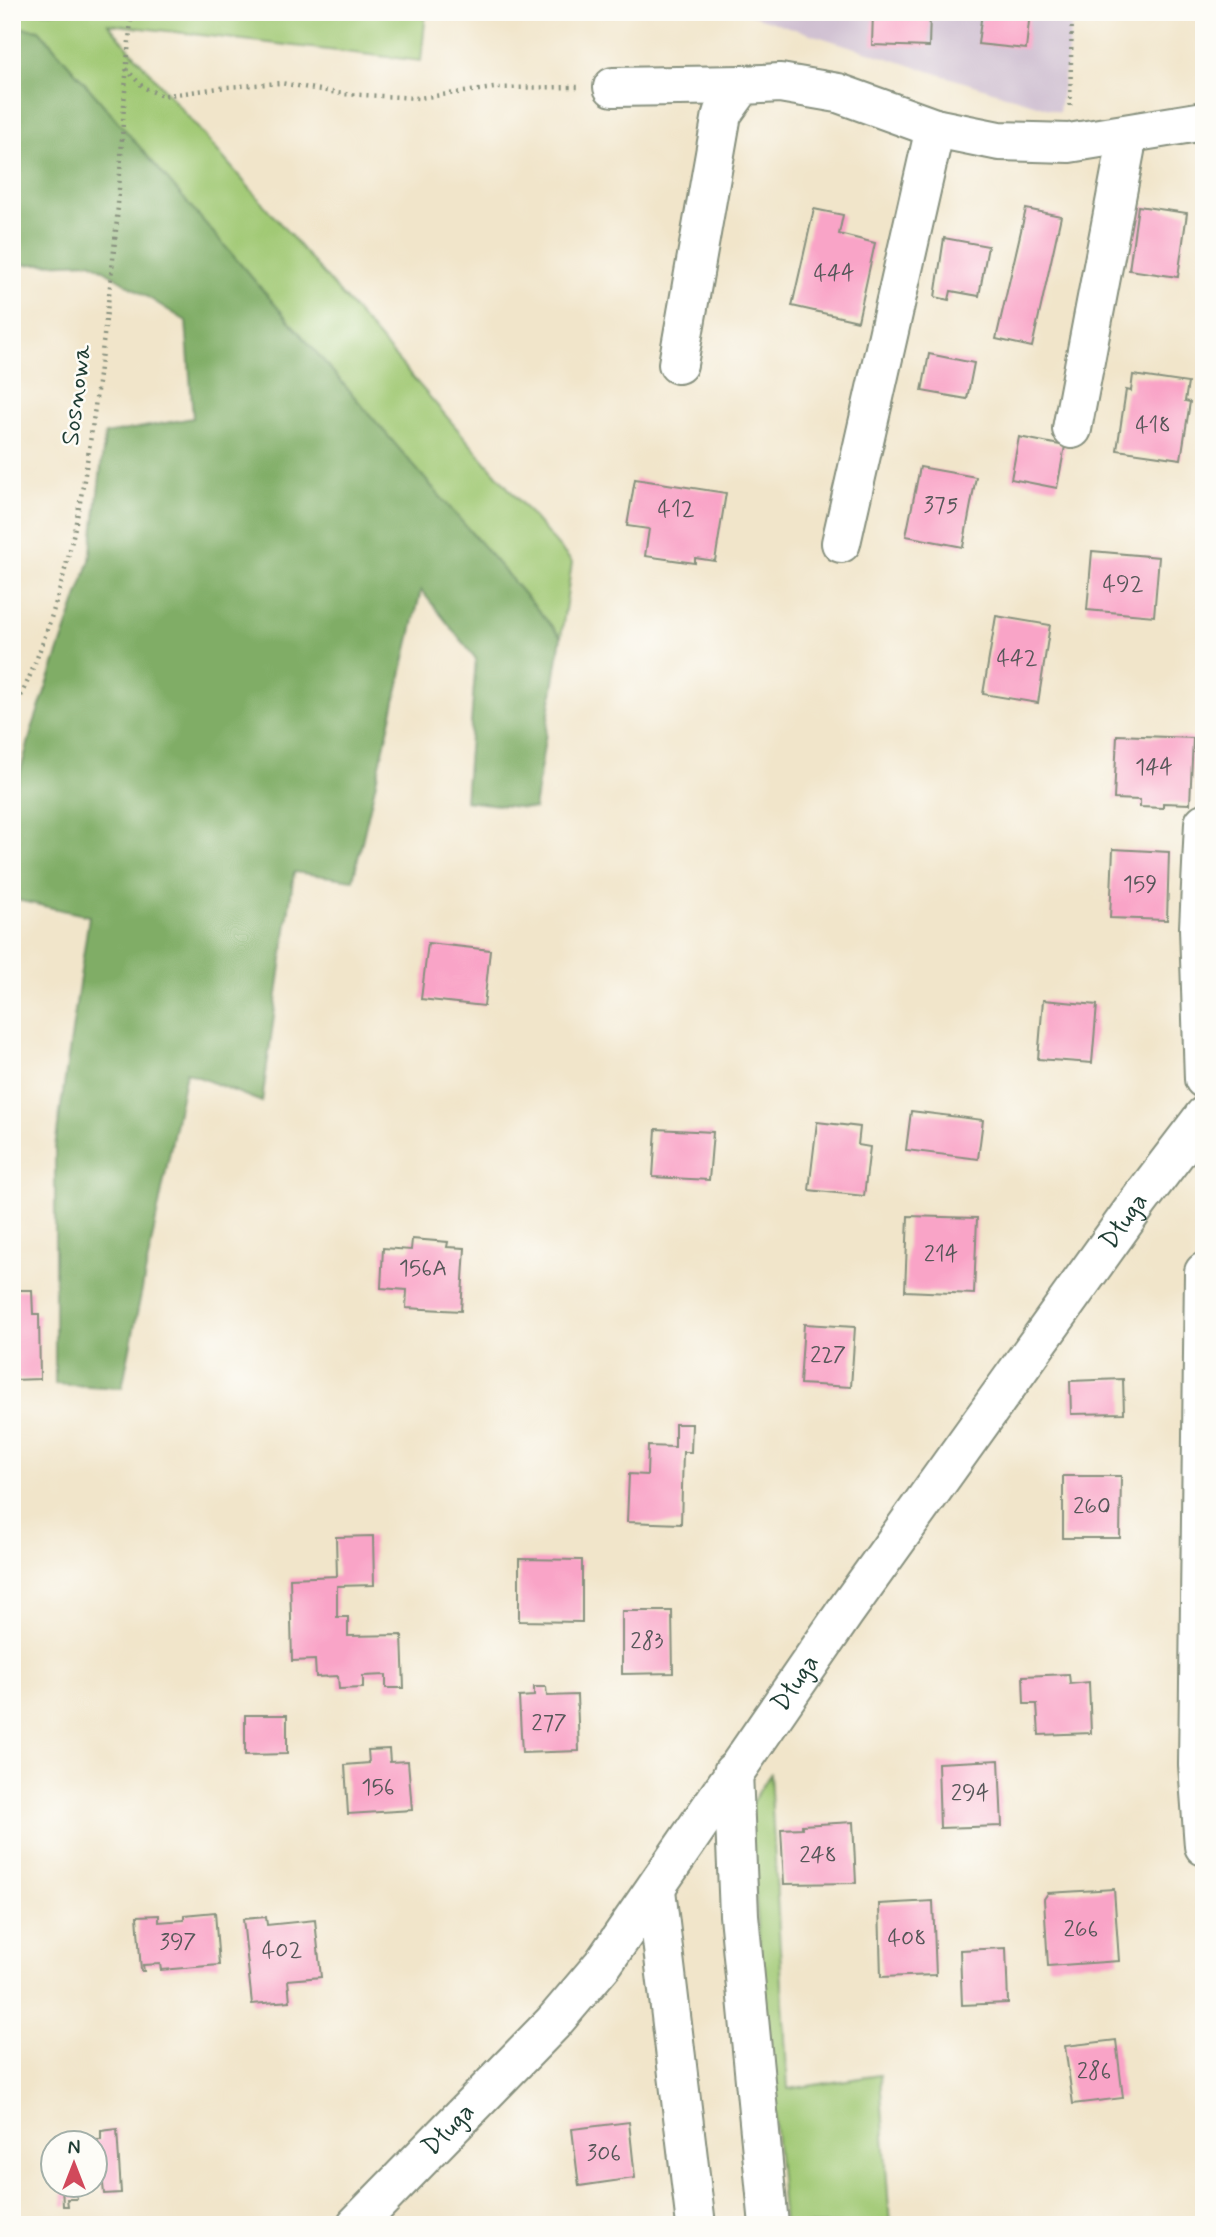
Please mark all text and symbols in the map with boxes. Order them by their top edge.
house number: 444 [814,259,854,289]
street label: Sosnowa [54,342,100,447]
house number: 418 [1135,411,1171,441]
house number: 375 [924,491,958,521]
house number: 412 [658,495,695,525]
house number: 492 [1103,570,1144,600]
house number: 442 [996,644,1038,674]
house number: 144 [1135,753,1173,783]
house number: 159 [1123,870,1157,900]
street label: Długa [1093,1186,1157,1257]
house number: 214 [924,1240,958,1270]
house number: 156A [399,1254,447,1284]
house number: 227 [810,1341,846,1371]
house number: 260 [1073,1492,1111,1522]
house number: 283 [630,1627,664,1657]
street label: Długa [764,1648,828,1719]
house number: 277 [531,1709,567,1739]
house number: 156 [361,1773,395,1803]
house number: 294 [951,1779,989,1809]
house number: 248 [799,1841,837,1871]
house number: 266 [1064,1915,1098,1945]
house number: 408 [888,1924,926,1954]
house number: 397 [160,1928,196,1958]
house number: 402 [262,1936,302,1966]
house number: 286 [1077,2057,1111,2087]
street label: Długa [415,2096,483,2164]
north arrow [38,2128,108,2198]
text: N [68,2136,80,2161]
house number: 306 [587,2139,621,2169]

